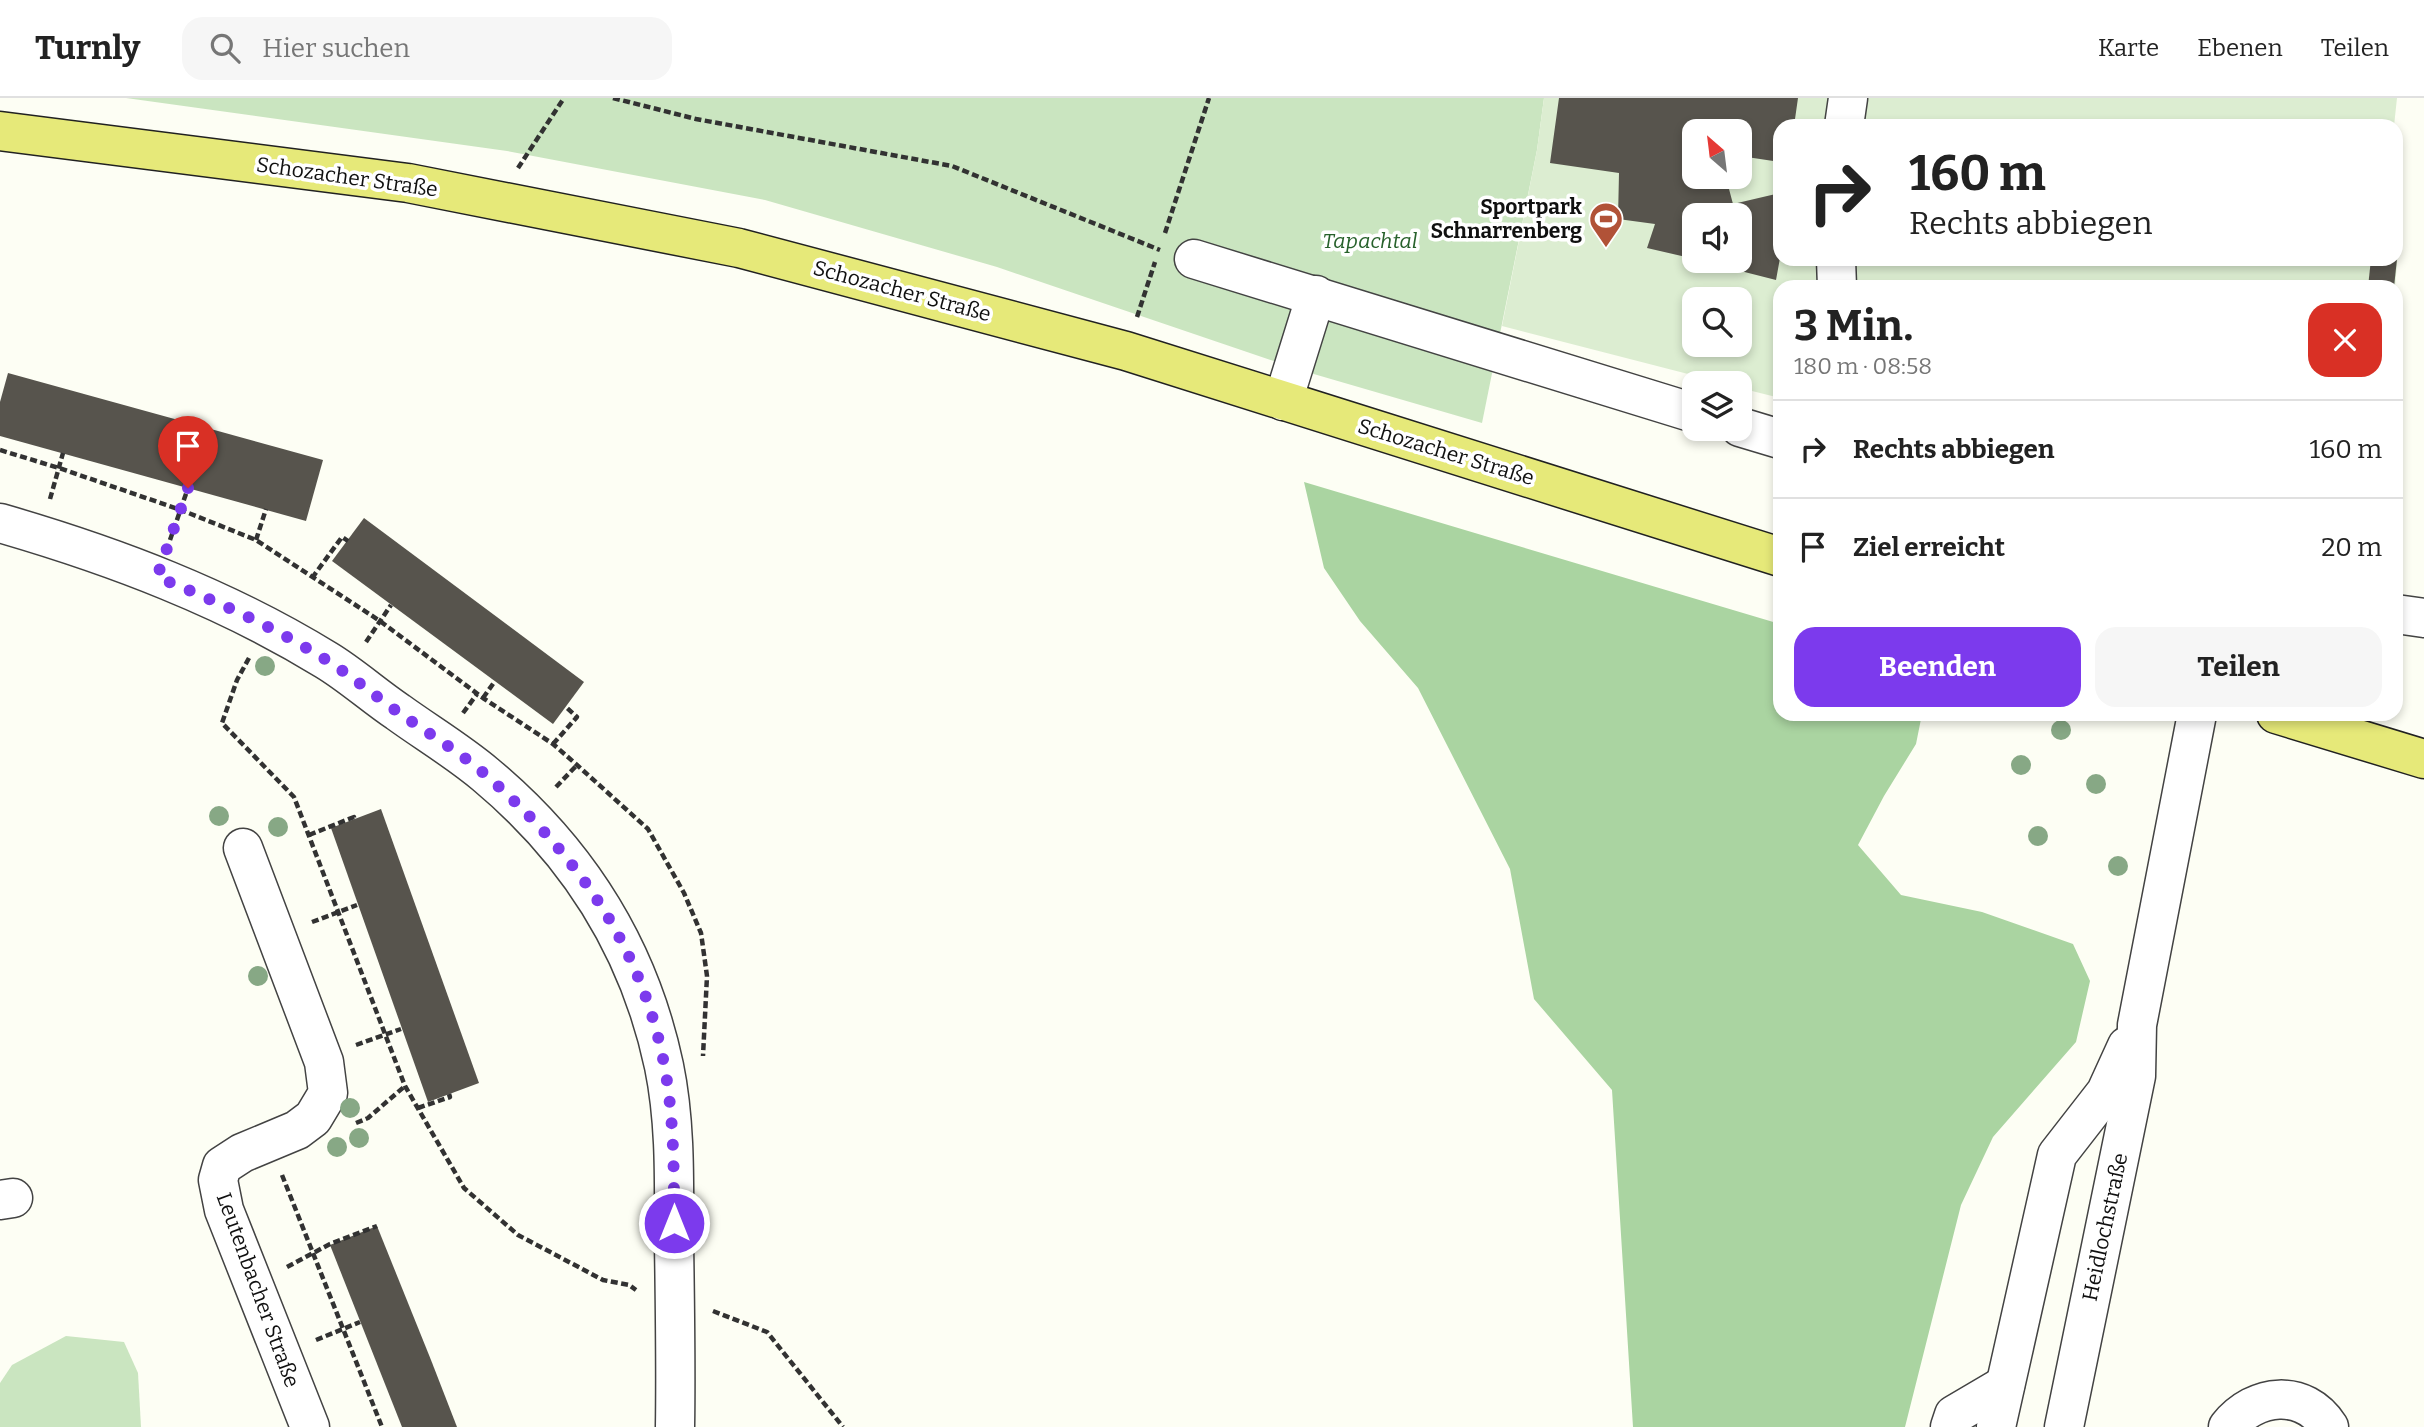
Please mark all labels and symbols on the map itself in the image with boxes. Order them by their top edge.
north arrow [1682,119,1752,189]
street label: Schozacher Straße [255,151,439,203]
place label: Sportpark Schnarrenberg [1430,194,1583,244]
sports icon: Sportpark Schnarrenberg [1587,200,1625,249]
park label: Tapachtal [1322,228,1418,254]
street label: Schozacher Straße [810,255,994,327]
street label: Schozacher Straße [1355,413,1537,491]
pin [158,416,218,488]
street label: Heidlochstraße [2077,1151,2133,1303]
position arrow [637,1186,711,1260]
street label: Leutenbacher Straße [211,1189,305,1391]

